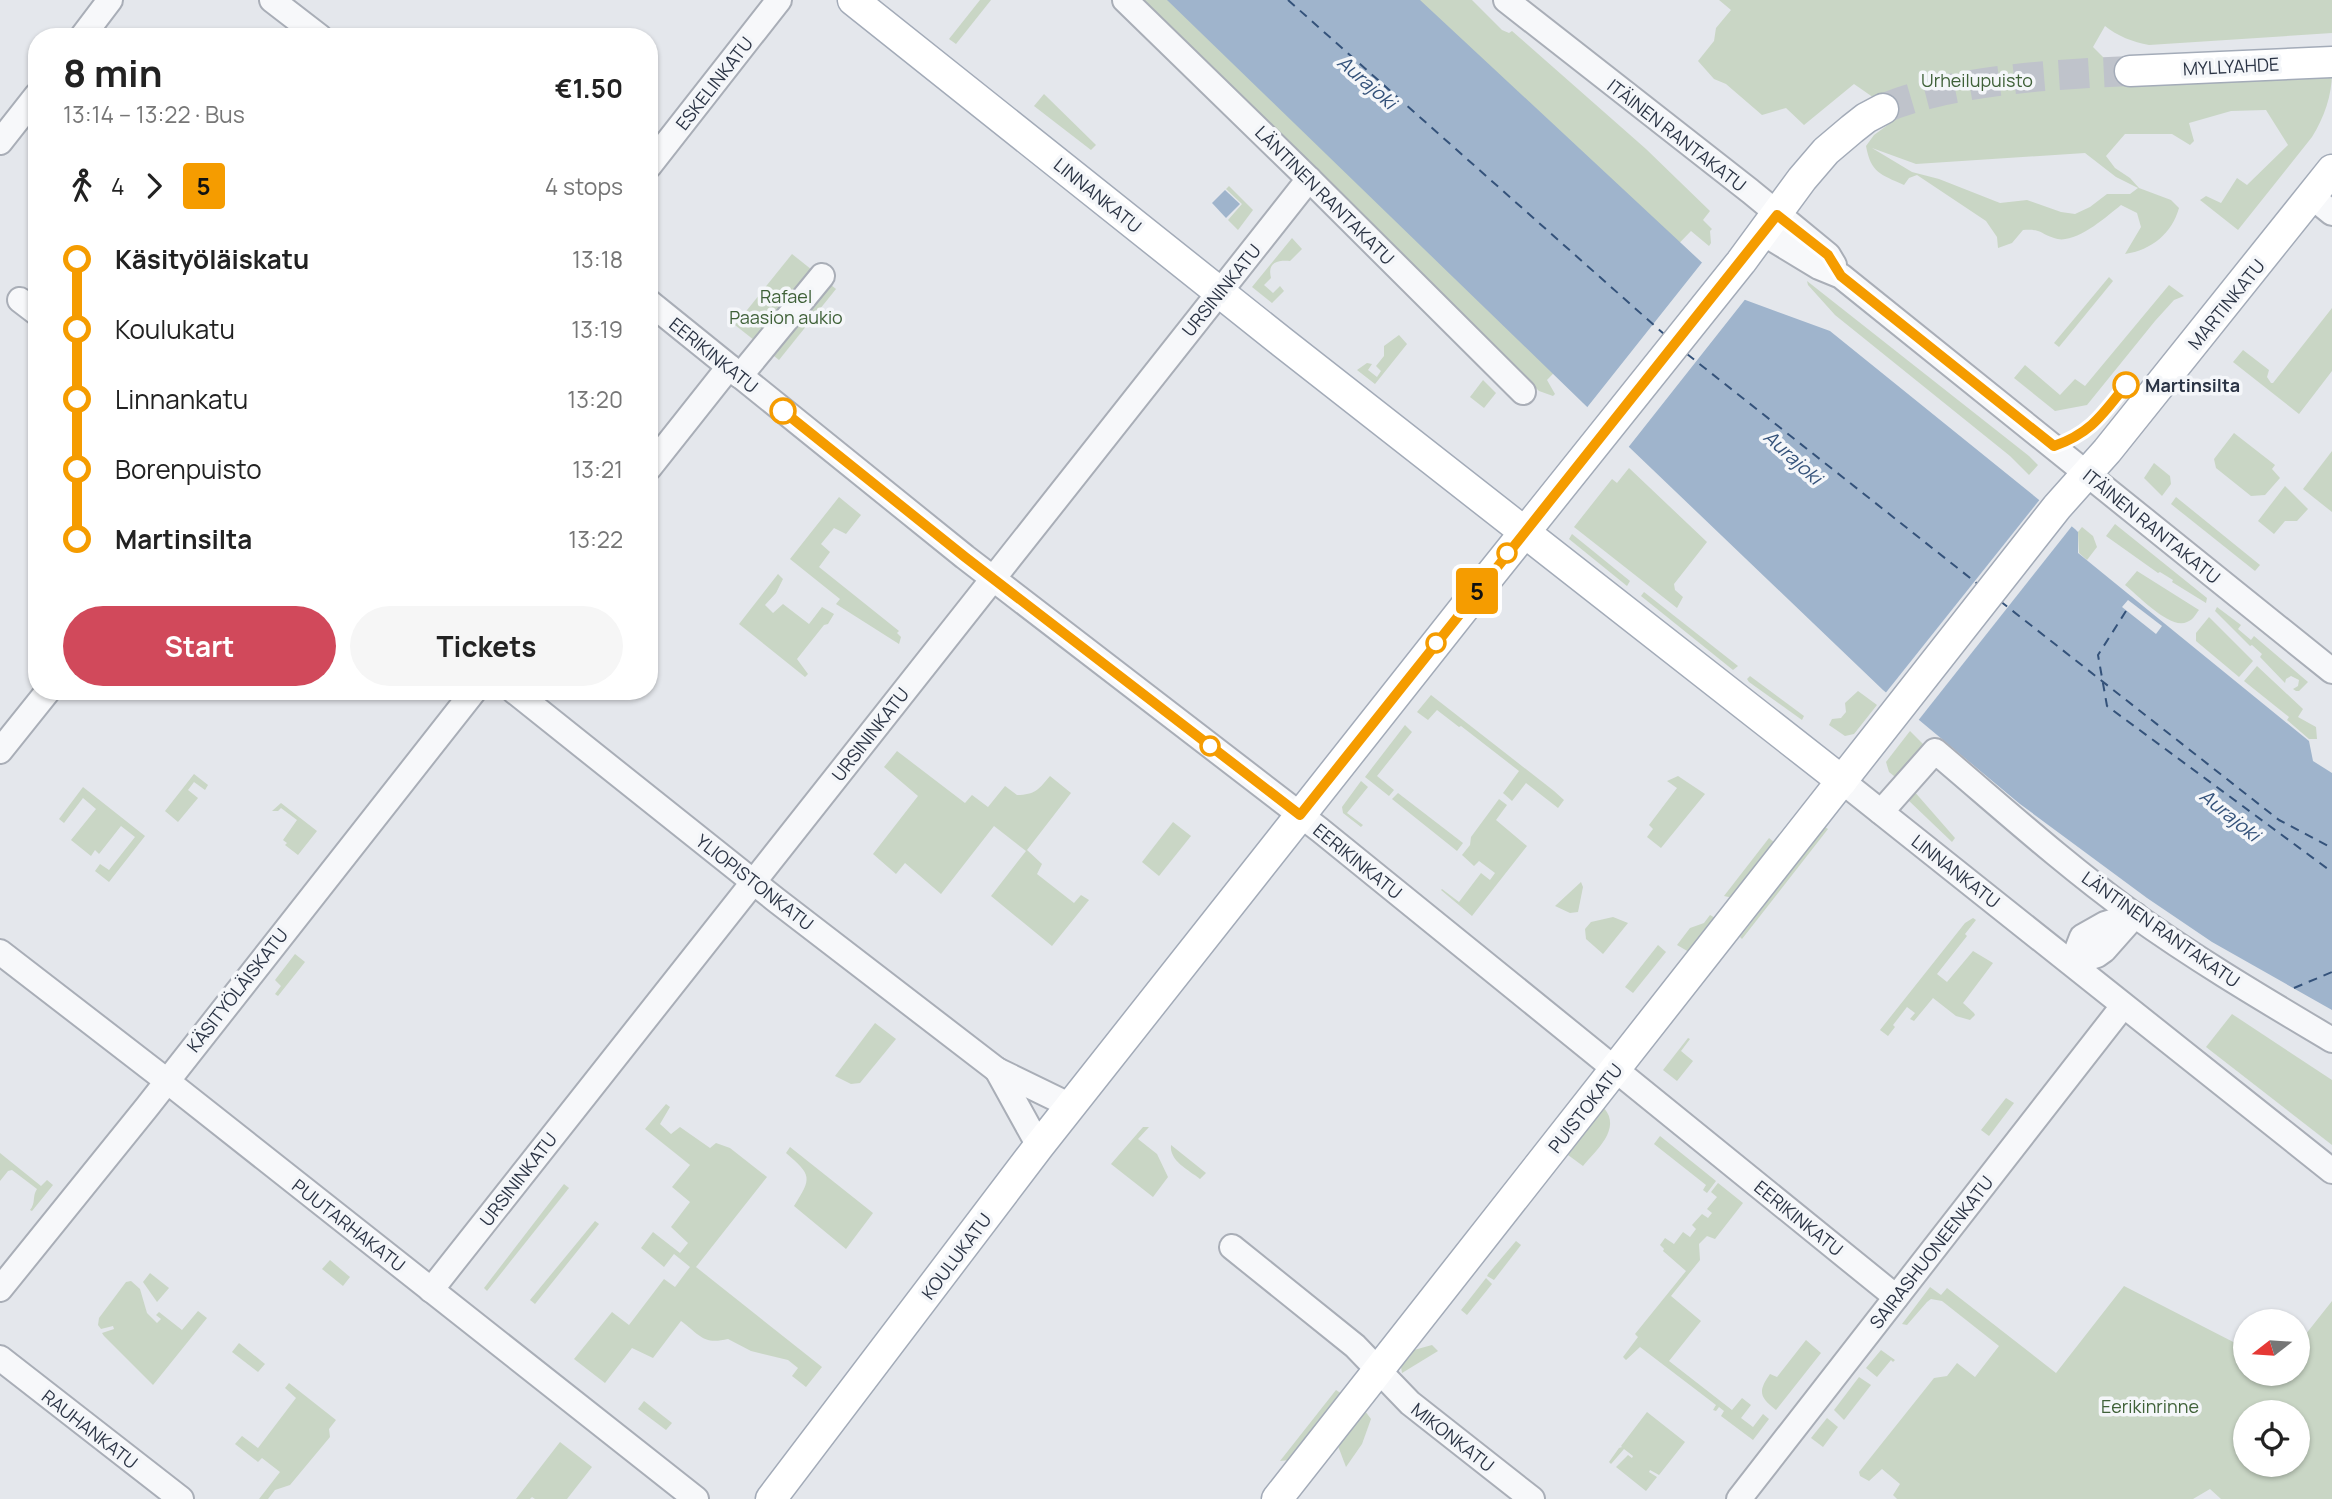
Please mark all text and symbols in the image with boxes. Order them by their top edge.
street label: ESKELINKATU [670,32,758,134]
text: 8 min [63,46,162,98]
water label: Aurajoki [1332,49,1404,117]
street label: MYLLYAHDE [2182,51,2280,81]
park label: Urheilupuisto [1921,68,2033,92]
text: €1.50 [555,70,623,106]
street label: ITÄINEN RANTAKATU [1603,73,1751,197]
text: 13:14 – 13:22 · Bus [63,98,245,130]
street label: LÄNTINEN RANTAKATU [1250,120,1400,270]
street label: LINNANKATU [1049,152,1147,238]
icon: walk [63,167,101,205]
icon: forward [135,167,173,205]
text: 5 [197,169,211,202]
text: 4 [111,170,125,202]
text: 4 stops [545,170,623,202]
street label: URSININKATU [1176,239,1266,341]
text: Käsityöläiskatu [115,241,309,277]
text: 13:18 [572,243,623,275]
street label: MARTINKATU [2182,254,2270,354]
park label: Rafael Paasion aukio [729,284,843,329]
text: Koulukatu [115,311,235,347]
street label: EERIKINKATU [665,312,763,398]
text: 13:19 [571,313,623,345]
marker: Martinsilta [2113,372,2139,398]
place label: Martinsilta [2145,373,2240,397]
text: Linnankatu [115,381,248,417]
text: 13:20 [567,383,623,415]
unlabelled marker [770,398,796,424]
water label: Aurajoki [1758,424,1830,492]
text: Borenpuisto [115,451,262,487]
text: 13:21 [572,453,623,485]
street label: ITÄINEN RANTAKATU [2078,463,2226,589]
text: Martinsilta [115,521,252,557]
text: 13:22 [568,523,623,555]
unlabelled marker [1497,543,1517,563]
line badge: 5 [1454,568,1500,614]
text: 5 [1470,574,1484,607]
button: Start [63,606,336,686]
button: Tickets [350,606,623,686]
unlabelled marker [1426,633,1446,653]
street label: URSININKATU [826,682,914,786]
unlabelled marker [1200,736,1220,756]
water label: Aurajoki [2195,783,2267,849]
street label: EERIKINKATU [1309,818,1407,904]
street label: YLIOPISTONKATU [691,829,819,935]
street label: LINNANKATU [1907,829,2005,913]
street label: LÄNTINEN RANTAKATU [2077,865,2245,993]
street label: KÄSITYÖLÄISKATU [181,923,293,1057]
street label: PUISTOKATU [1543,1058,1627,1158]
street label: URSININKATU [474,1127,562,1231]
street label: SAIRASHUONEENKATU [1864,1171,1998,1333]
street label: PUUTARHAKATU [287,1173,411,1277]
street label: EERIKINKATU [1750,1175,1848,1261]
street label: KOULUKATU [916,1208,996,1304]
north arrow [2233,1309,2310,1386]
map controls [2233,1309,2310,1477]
street label: RAUHANKATU [37,1384,143,1474]
park label: Eerikinrinne [2101,1394,2199,1418]
street label: MIKONKATU [1407,1397,1499,1477]
button: locate [2233,1400,2310,1477]

